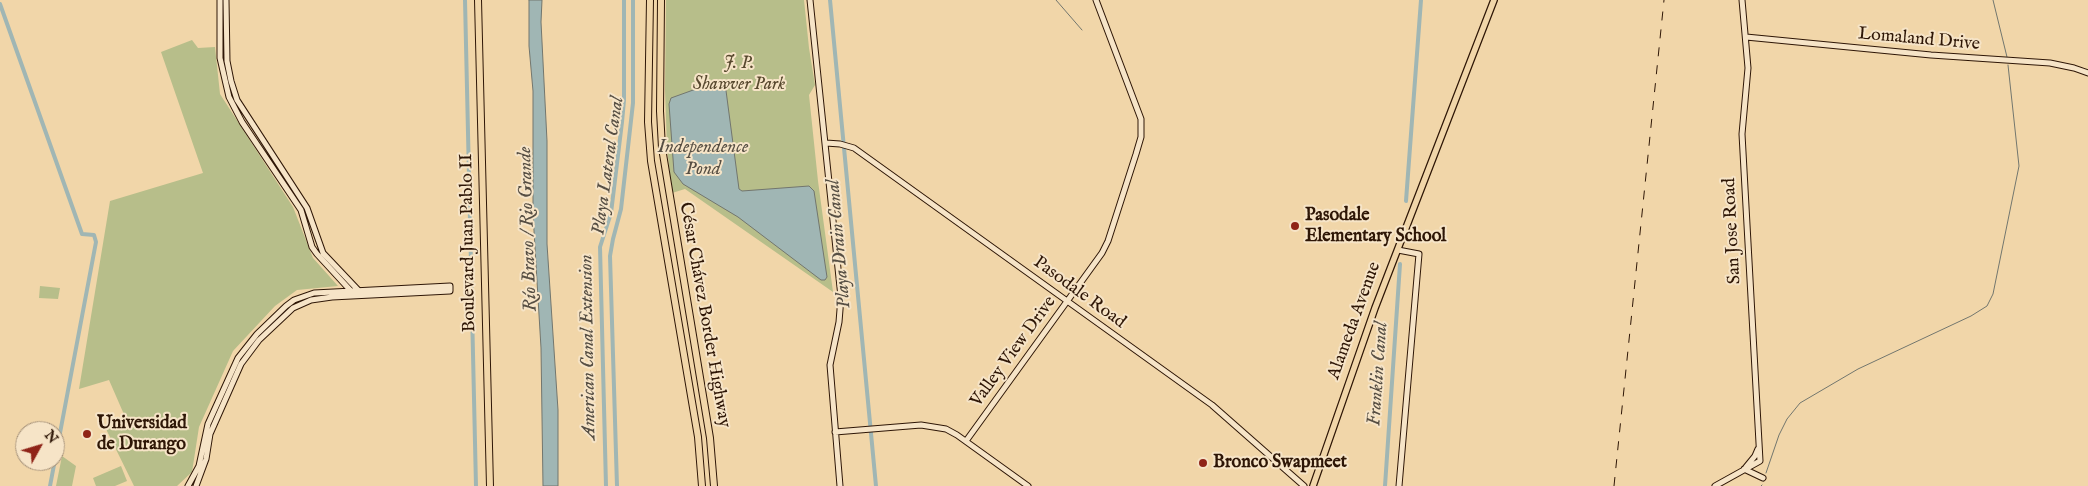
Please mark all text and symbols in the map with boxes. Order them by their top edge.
street label: Lomaland Drive [1857,24,1981,56]
park label: J. P. Shawver Park [693,53,785,96]
water label: Playa Lateral Canal [588,95,630,237]
water label: Independence Pond [658,137,748,181]
water label: Río Bravo / Rio Grande [515,146,543,312]
street label: Boulevard Juan Pablo II [457,153,481,333]
street label: San Jose Road [1719,177,1747,285]
water label: Playa Drain Canal [823,179,857,309]
street label: César Chávez Border Highway [674,201,734,429]
place label: Pasodale Elementary School [1305,205,1446,248]
marker: Pasodale Elementary School [1289,220,1301,232]
street label: Pasodale Road [1028,252,1130,334]
water label: American Canal Extension [576,254,602,440]
street label: Alameda Avenue [1324,259,1386,383]
street label: Valley View Drive [967,292,1061,412]
water label: Franklin Canal [1364,321,1394,427]
place label: Universidad de Durango [97,413,187,456]
north arrow [15,421,65,471]
text: N [40,427,62,448]
marker: Universidad de Durango [81,428,93,440]
place label: Bronco Swapmeet [1213,452,1347,474]
marker: Bronco Swapmeet [1197,457,1209,469]

